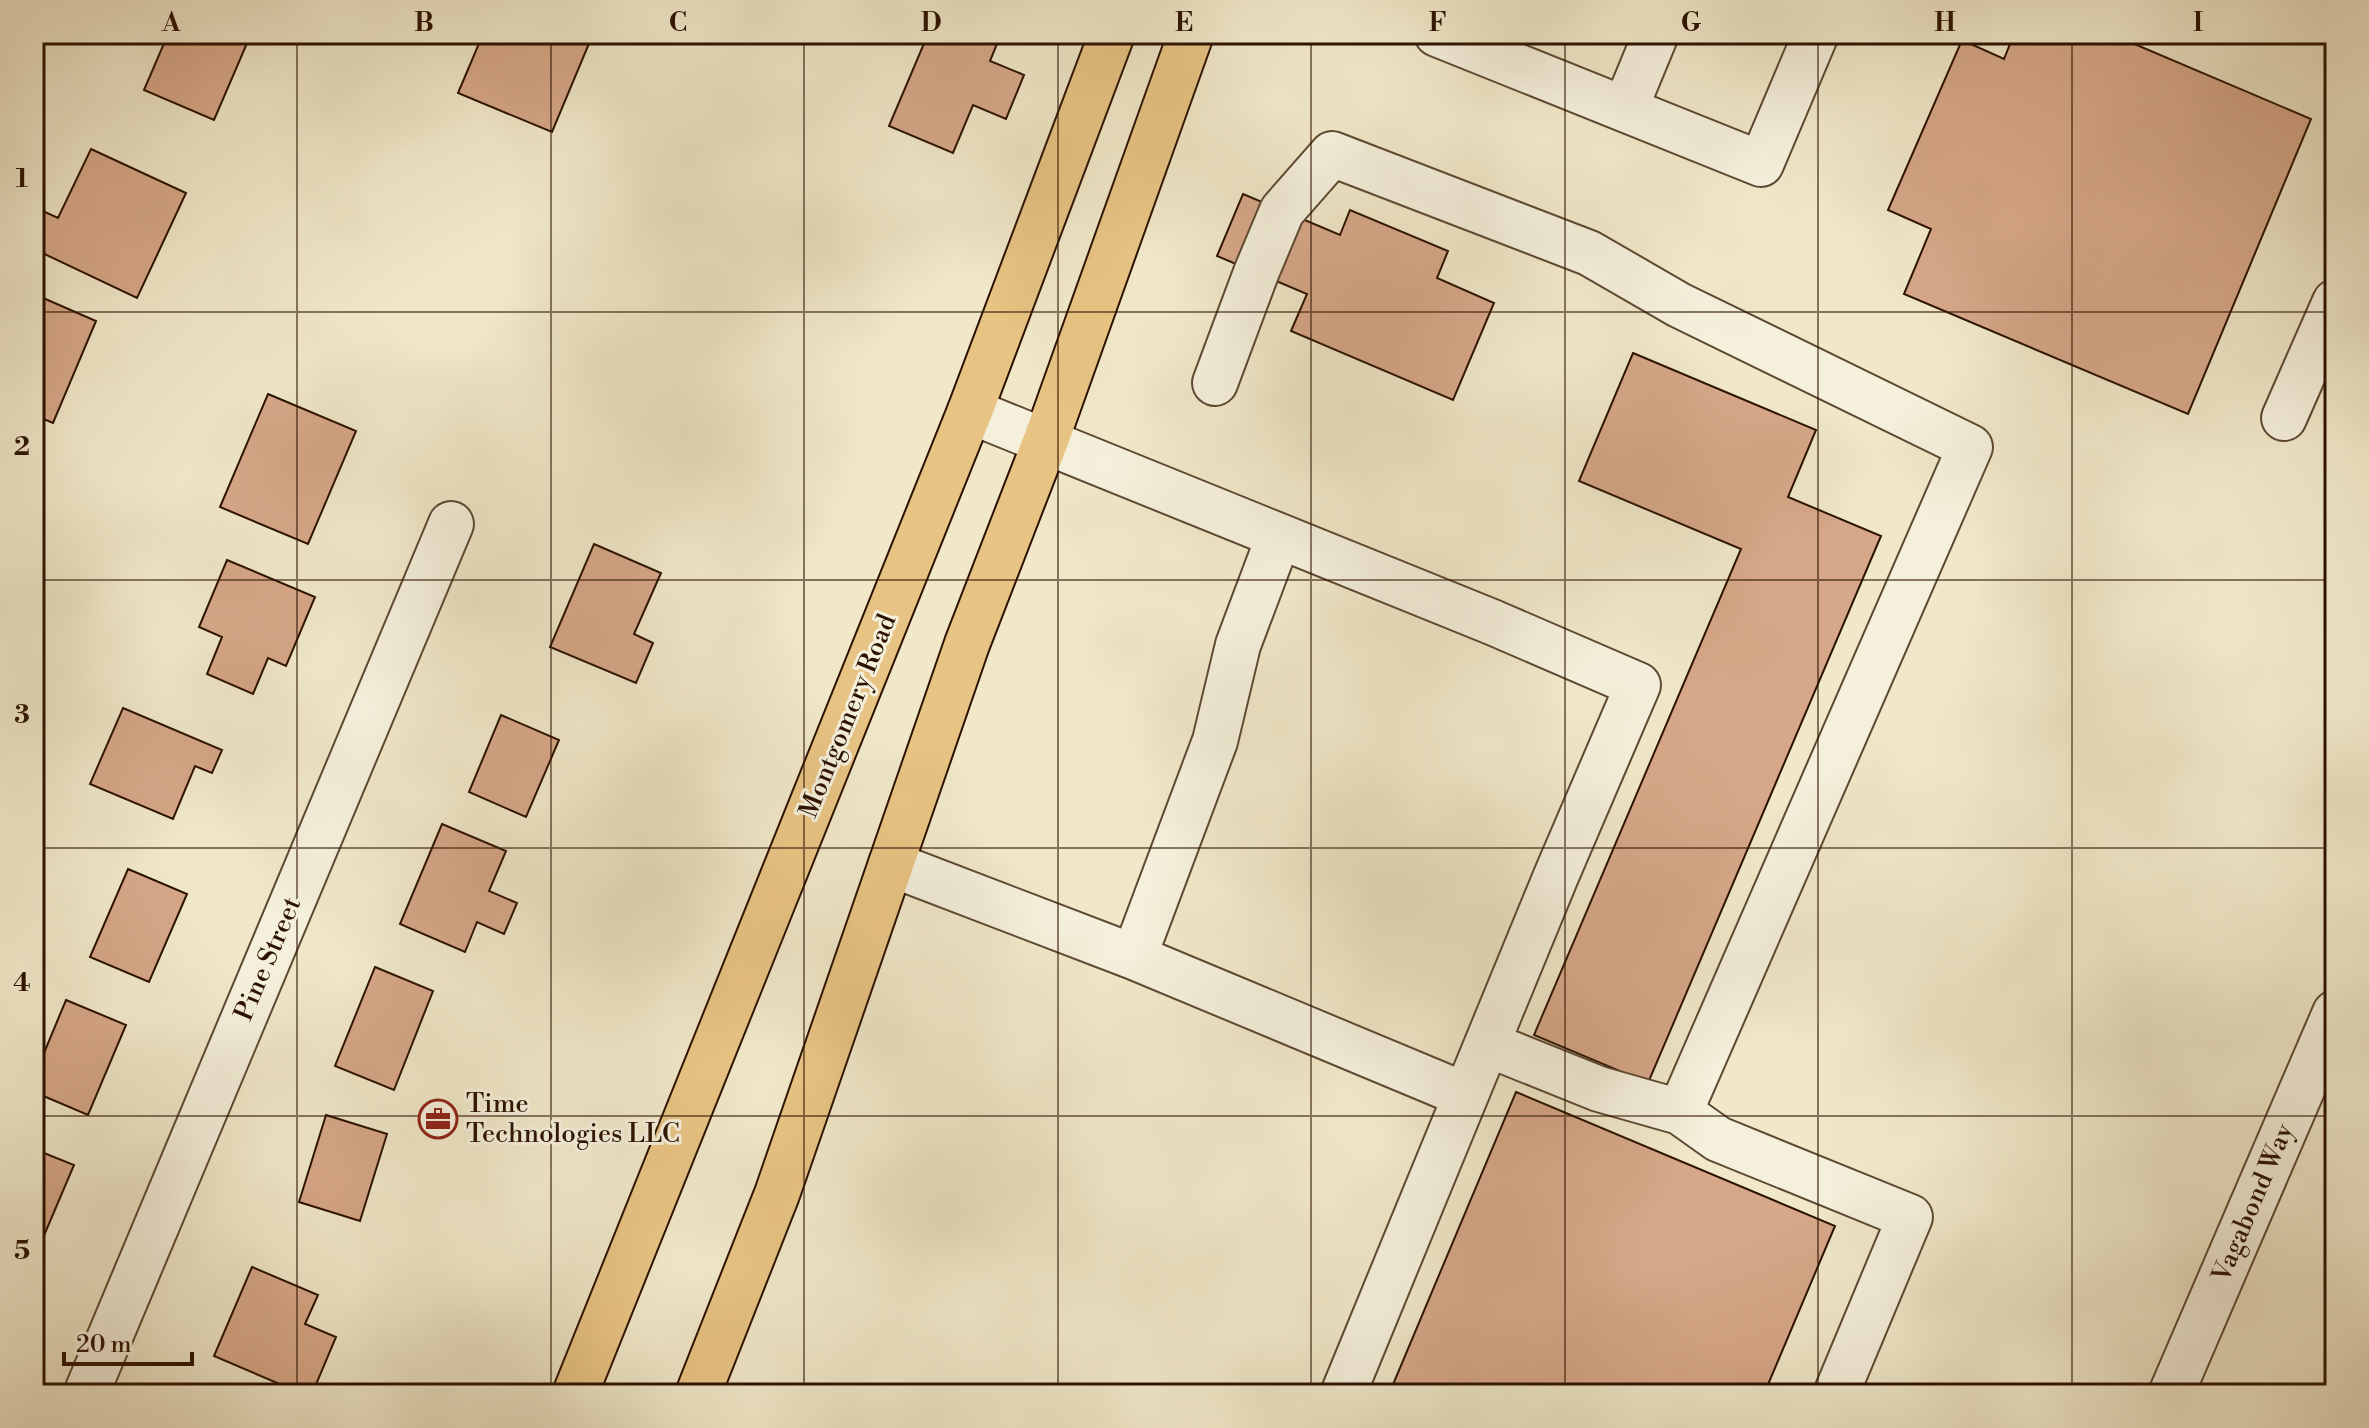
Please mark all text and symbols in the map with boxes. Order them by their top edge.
text: A [161,7,181,39]
text: B [414,7,434,39]
text: C [669,7,687,39]
text: D [921,7,941,39]
text: E [1175,7,1193,39]
text: F [1429,7,1447,39]
text: G [1681,7,1702,39]
text: H [1934,7,1956,39]
text: I [2193,7,2203,39]
text: 1 [16,163,29,195]
text: 2 [14,431,30,463]
street label: Montgomery Road [793,609,904,822]
text: 3 [14,699,30,731]
street label: Pine Street [228,892,308,1026]
text: 4 [13,967,31,999]
place label: Time Technologies LLC [466,1088,680,1150]
office icon: Time Technologies LLC [417,1098,459,1140]
street label: Vagabond Way [2205,1119,2301,1288]
text: 5 [14,1235,30,1267]
scale bar [64,1316,192,1366]
text: 20 m [76,1330,132,1360]

